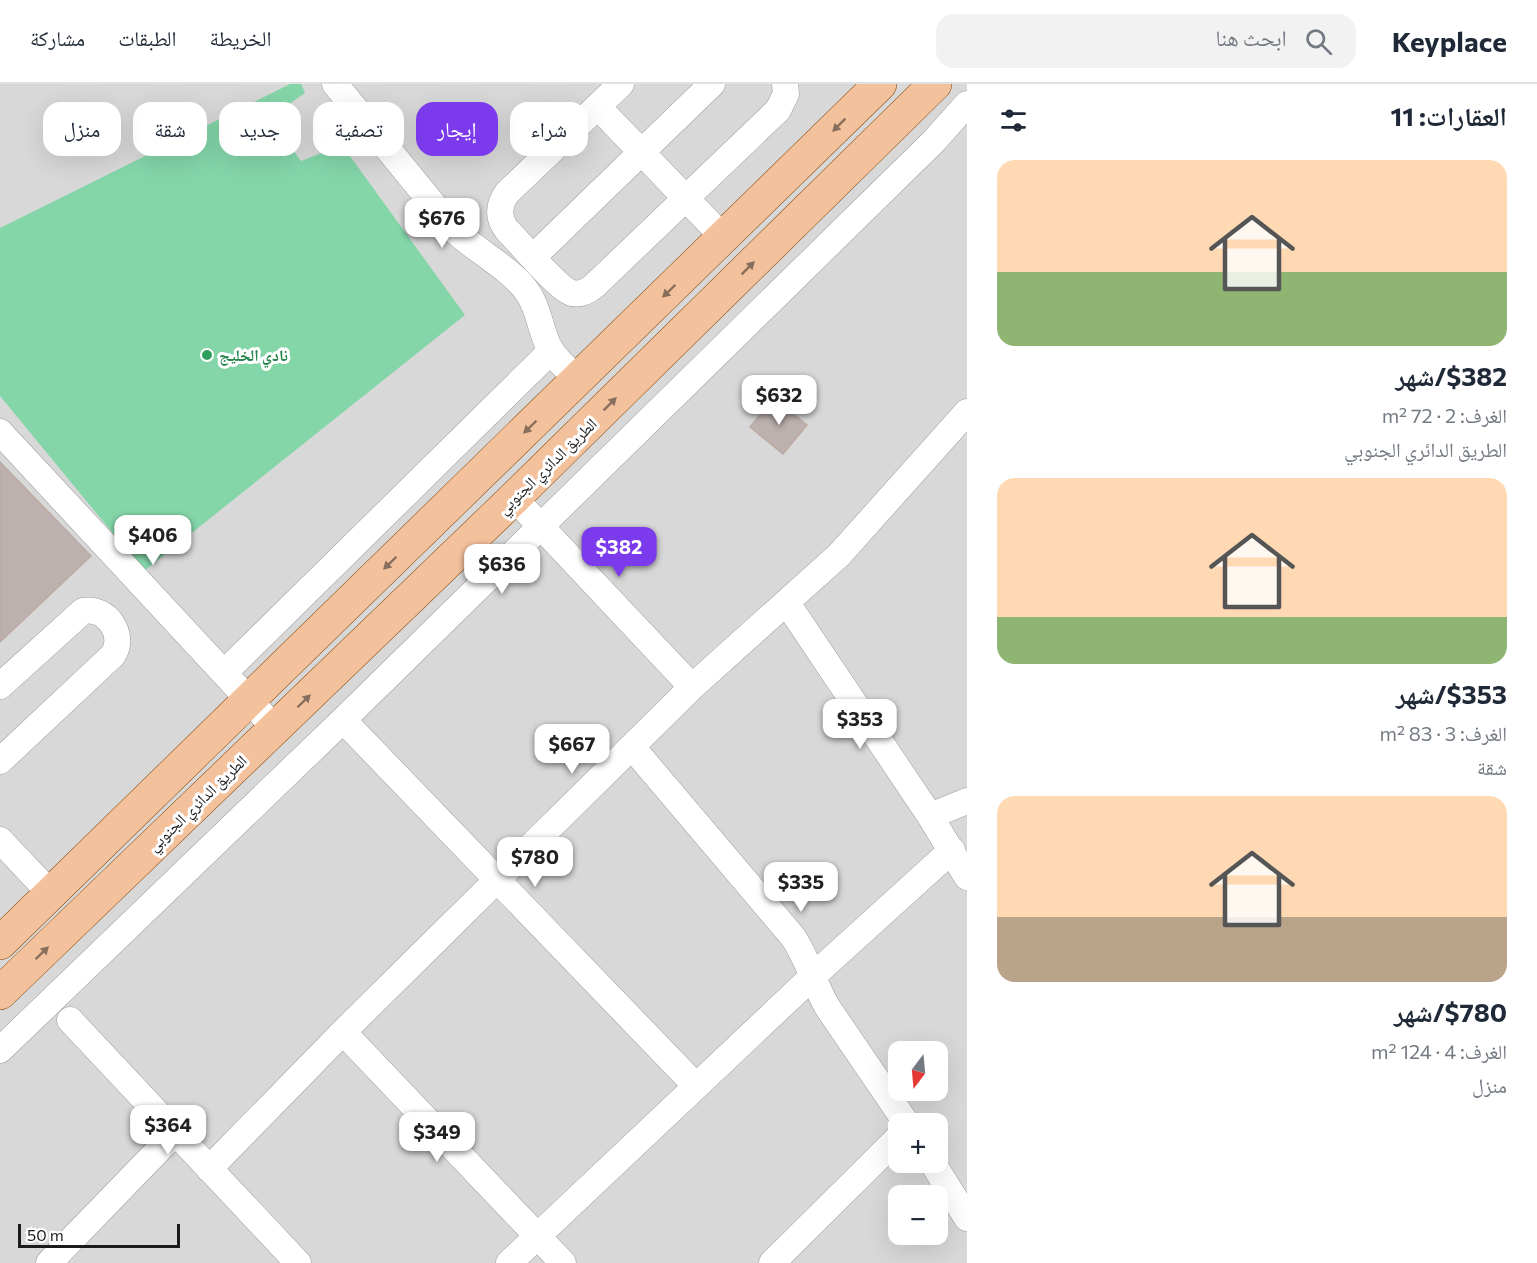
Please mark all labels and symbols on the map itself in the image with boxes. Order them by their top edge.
one-way arrow [831,118,846,132]
pin: $676 [406,198,478,249]
one-way arrow [741,261,755,275]
one-way arrow [662,284,677,298]
place label: نادي الخليج [219,345,288,368]
marker: نادي الخليج [200,348,214,362]
pin: $632 [743,375,815,426]
one-way arrow [602,398,616,412]
street label: الطريق الدائري الجنوبي [493,414,603,521]
one-way arrow [522,420,537,434]
pin: $406 [117,515,189,566]
pin: $382 [583,527,655,578]
pin: $636 [466,544,538,595]
one-way arrow [384,556,398,570]
one-way arrow [296,694,311,708]
pin: $353 [824,699,896,750]
pin: $667 [536,724,608,775]
street label: الطريق الدائري الجنوبي [143,751,253,858]
pin: $780 [499,837,571,888]
pin: $335 [765,862,837,913]
one-way arrow [35,946,49,960]
north arrow [888,1041,948,1101]
pin: $364 [132,1105,204,1156]
pin: $349 [401,1112,473,1163]
scale bar [18,1221,180,1248]

